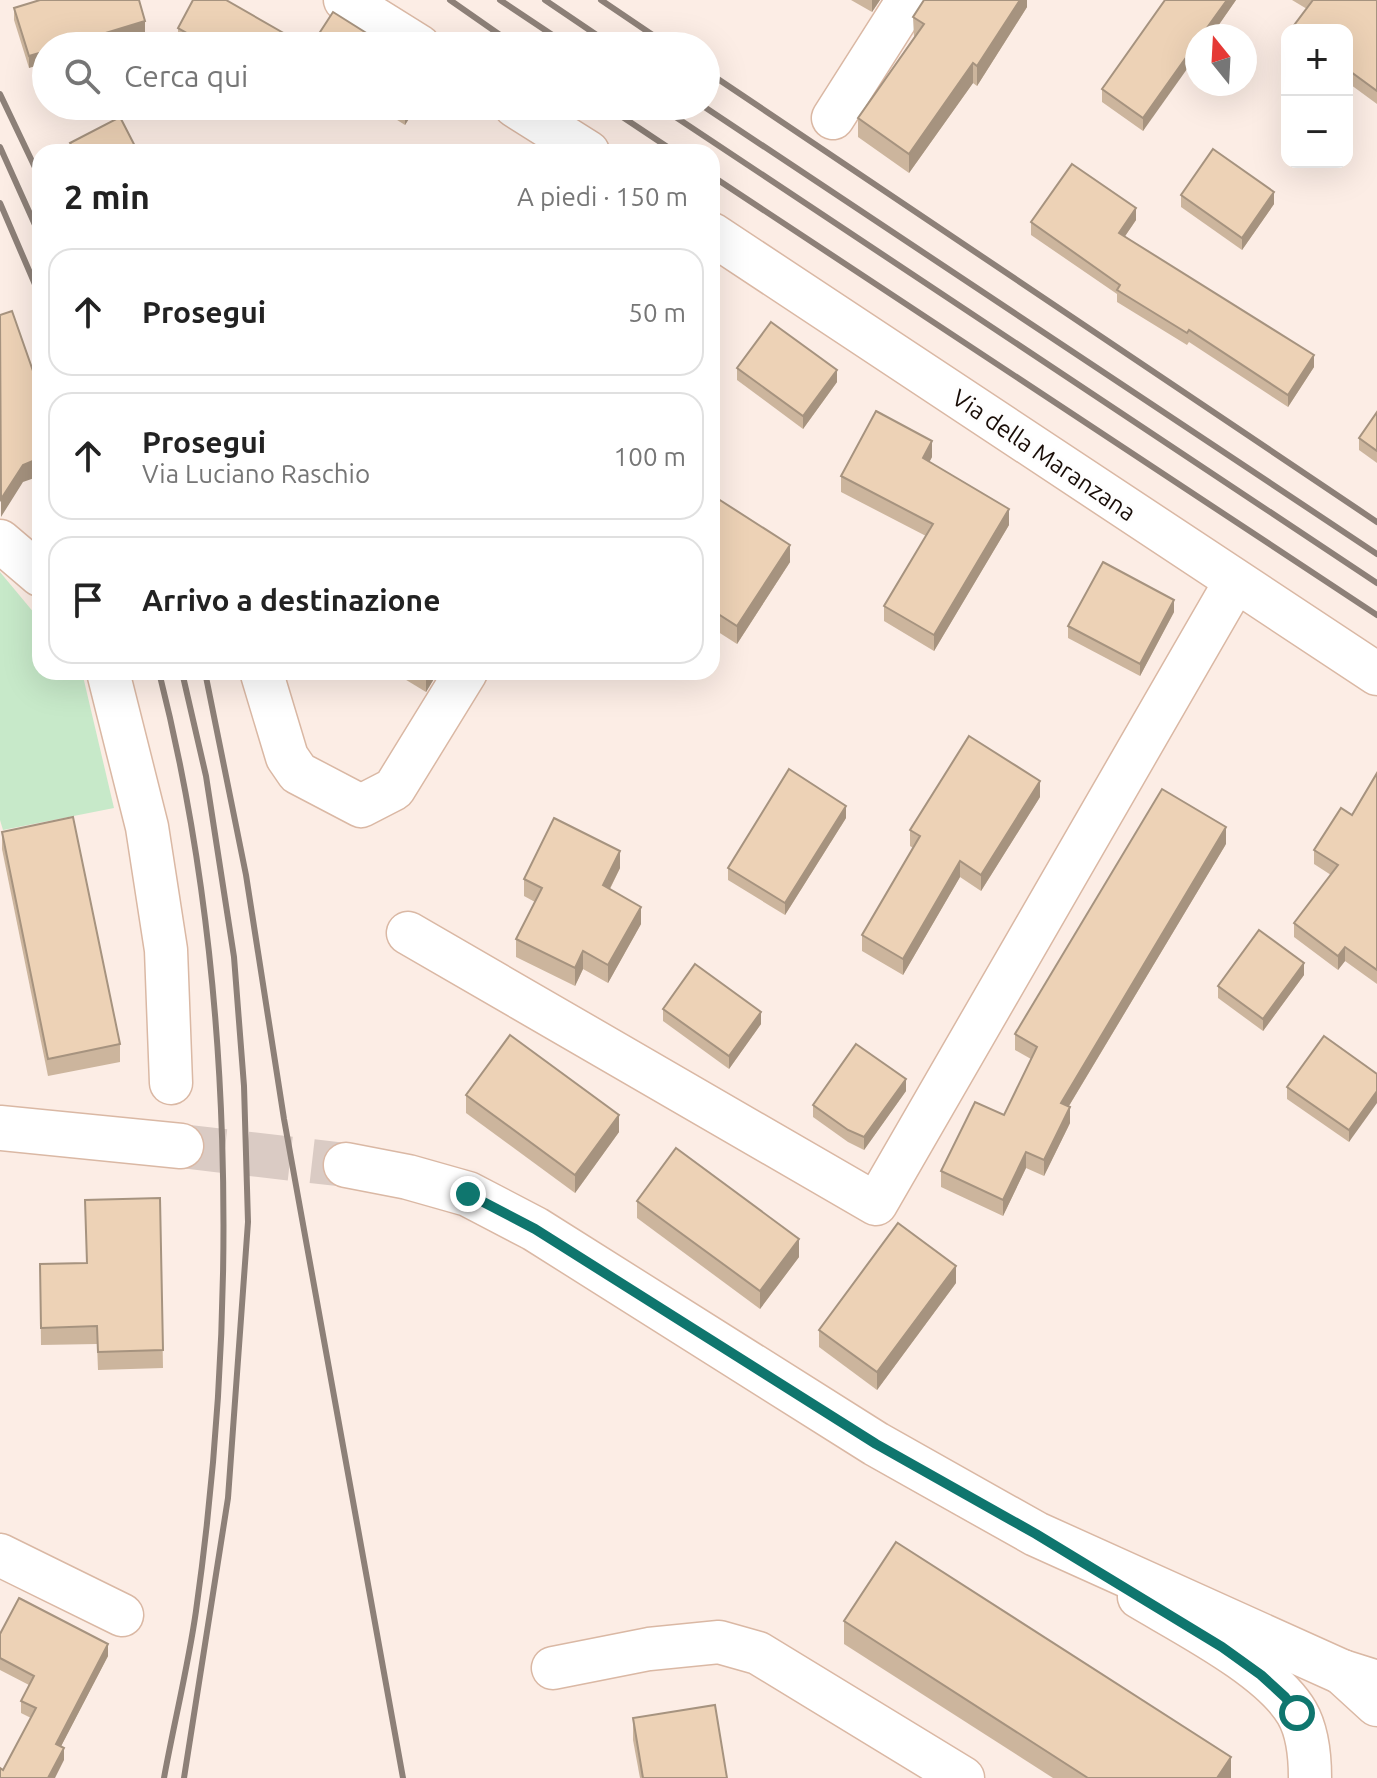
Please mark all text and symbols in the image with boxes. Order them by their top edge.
north arrow [1185,24,1257,96]
map controls [1281,24,1353,168]
button: + [1281,24,1353,96]
search box [32,32,720,120]
icon: search [60,54,104,98]
text: Cerca qui [124,59,248,93]
button: − [1281,96,1353,168]
text: 2 min [64,177,150,215]
text: A piedi · 150 m [517,182,688,211]
icon: ahead [66,290,110,334]
text: Prosegui [142,295,266,329]
text: 50 m [628,298,686,327]
street label: Via della Maranzana [947,384,1141,526]
text: Prosegui [142,425,266,459]
icon: ahead [66,434,110,478]
text: 100 m [614,442,686,471]
text: Via Luciano Raschio [142,459,370,488]
icon: arrive [66,578,110,622]
text: Arrivo a destinazione [142,583,440,617]
route end [450,1176,486,1212]
route start [1279,1695,1315,1731]

